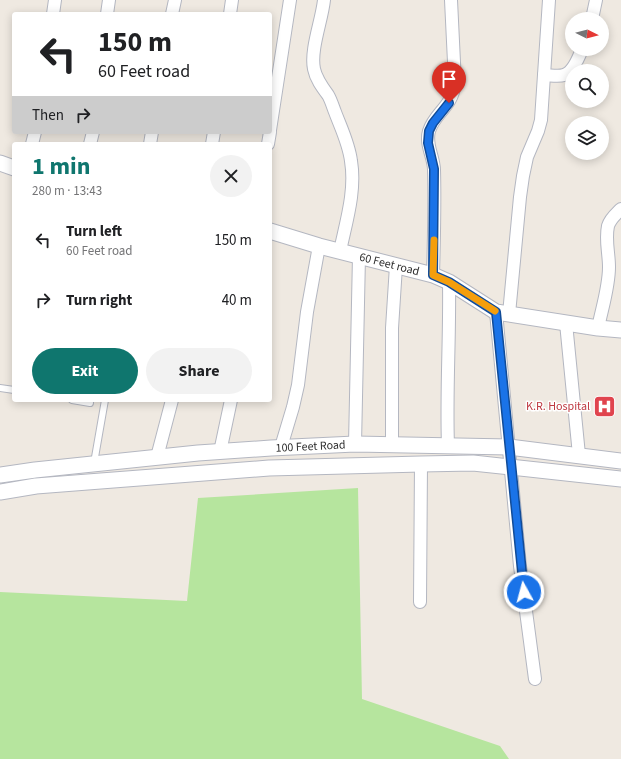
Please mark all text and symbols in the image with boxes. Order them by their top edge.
north arrow [565,12,609,56]
map controls [565,12,609,160]
text: 150 m [98,22,172,62]
icon: left [32,28,84,80]
text: 60 Feet road [98,59,190,84]
pin [432,62,466,103]
button: search [565,64,609,108]
icon: arrive [438,68,460,90]
icon: right [72,104,94,126]
text: Then [32,105,64,126]
button: layers [565,116,609,160]
text: 1 min [32,149,90,184]
button: close [210,155,252,197]
text: 280 m · 13:43 [32,182,102,200]
text: Turn left [66,221,122,242]
icon: left [32,229,54,251]
text: 150 m [214,230,252,251]
text: 60 Feet road [66,242,133,260]
street label: 60 Feet road [357,249,421,280]
icon: right [32,289,54,311]
text: Turn right [66,290,132,311]
text: 40 m [222,290,252,311]
button: Exit [32,348,138,394]
button: Share [146,348,252,394]
hospital icon: K.R. Hospital [592,393,618,419]
place label: K.R. Hospital [526,398,590,415]
street label: 100 Feet Road [275,436,346,457]
position arrow [503,571,545,613]

